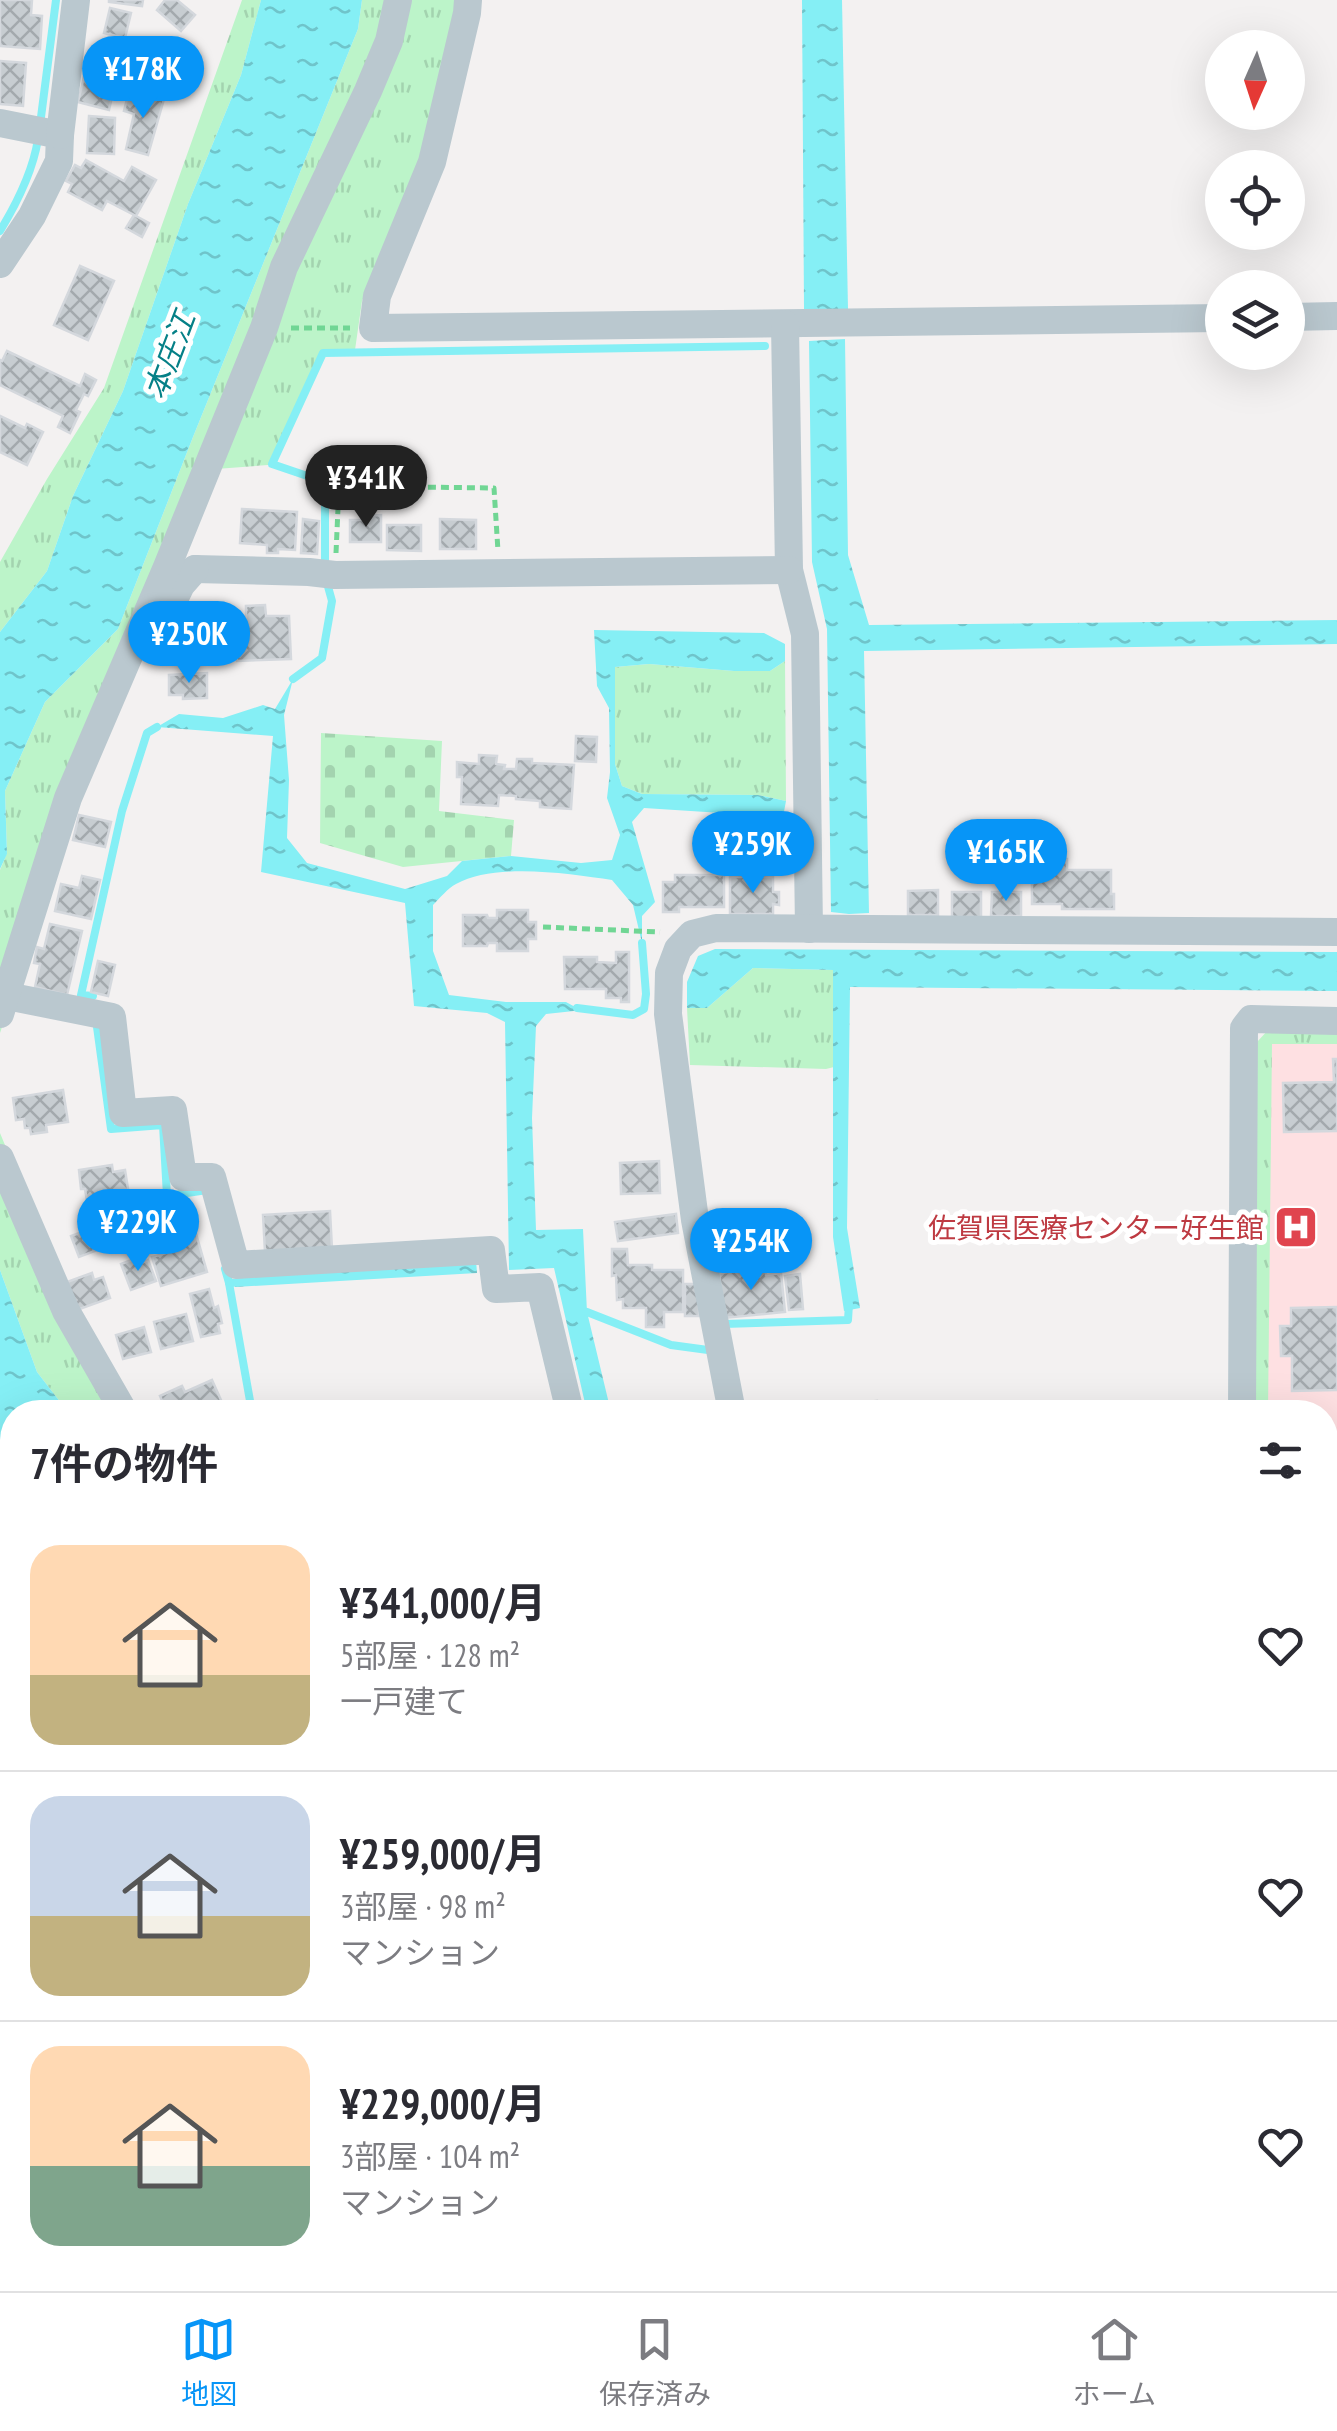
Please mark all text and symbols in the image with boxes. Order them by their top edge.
north arrow [1205,30,1305,130]
map controls [1205,30,1305,370]
pin: ¥178K [73,36,213,121]
text: ¥178K [104,47,182,89]
button: locate [1205,150,1305,250]
button: layers [1205,270,1305,370]
water label: 本庄江 [135,303,204,404]
pin: ¥341K [296,445,436,530]
text: ¥341K [327,456,405,498]
pin: ¥250K [119,601,259,686]
text: ¥250K [150,612,228,654]
pin: ¥259K [683,811,823,896]
pin: ¥165K [936,819,1076,904]
text: ¥259K [714,822,792,864]
text: ¥165K [967,830,1045,872]
pin: ¥229K [68,1189,208,1274]
text: ¥229K [99,1200,177,1242]
hospital icon: 佐賀県医療センター好生館 [1273,1204,1319,1250]
pin: ¥254K [681,1208,821,1293]
place label: 佐賀県医療センター好生館 [928,1209,1264,1246]
text: ¥254K [712,1219,790,1261]
icon: filters [1253,1433,1308,1488]
text: 7件の物件 [30,1436,218,1491]
text: ¥341,000/月 [340,1575,546,1630]
icon: home [110,1585,230,1705]
icon: heart [1253,1618,1308,1673]
text: 5部屋 · 128 m² [340,1634,520,1676]
text: 一戸建て [340,1680,468,1722]
text: ¥259,000/月 [340,1826,546,1881]
icon: home [110,1836,230,1956]
icon: heart [1253,1869,1308,1924]
text: 3部屋 · 98 m² [340,1885,506,1927]
text: マンション [340,1931,500,1973]
text: ¥229,000/月 [340,2076,546,2131]
icon: home [110,2086,230,2206]
icon: heart [1253,2119,1308,2174]
text: 3部屋 · 104 m² [340,2135,520,2177]
text: マンション [340,2181,500,2223]
tab: 地図 [181,2312,237,2412]
tab: 保存済み [599,2312,711,2412]
tab: ホーム [1073,2312,1156,2412]

